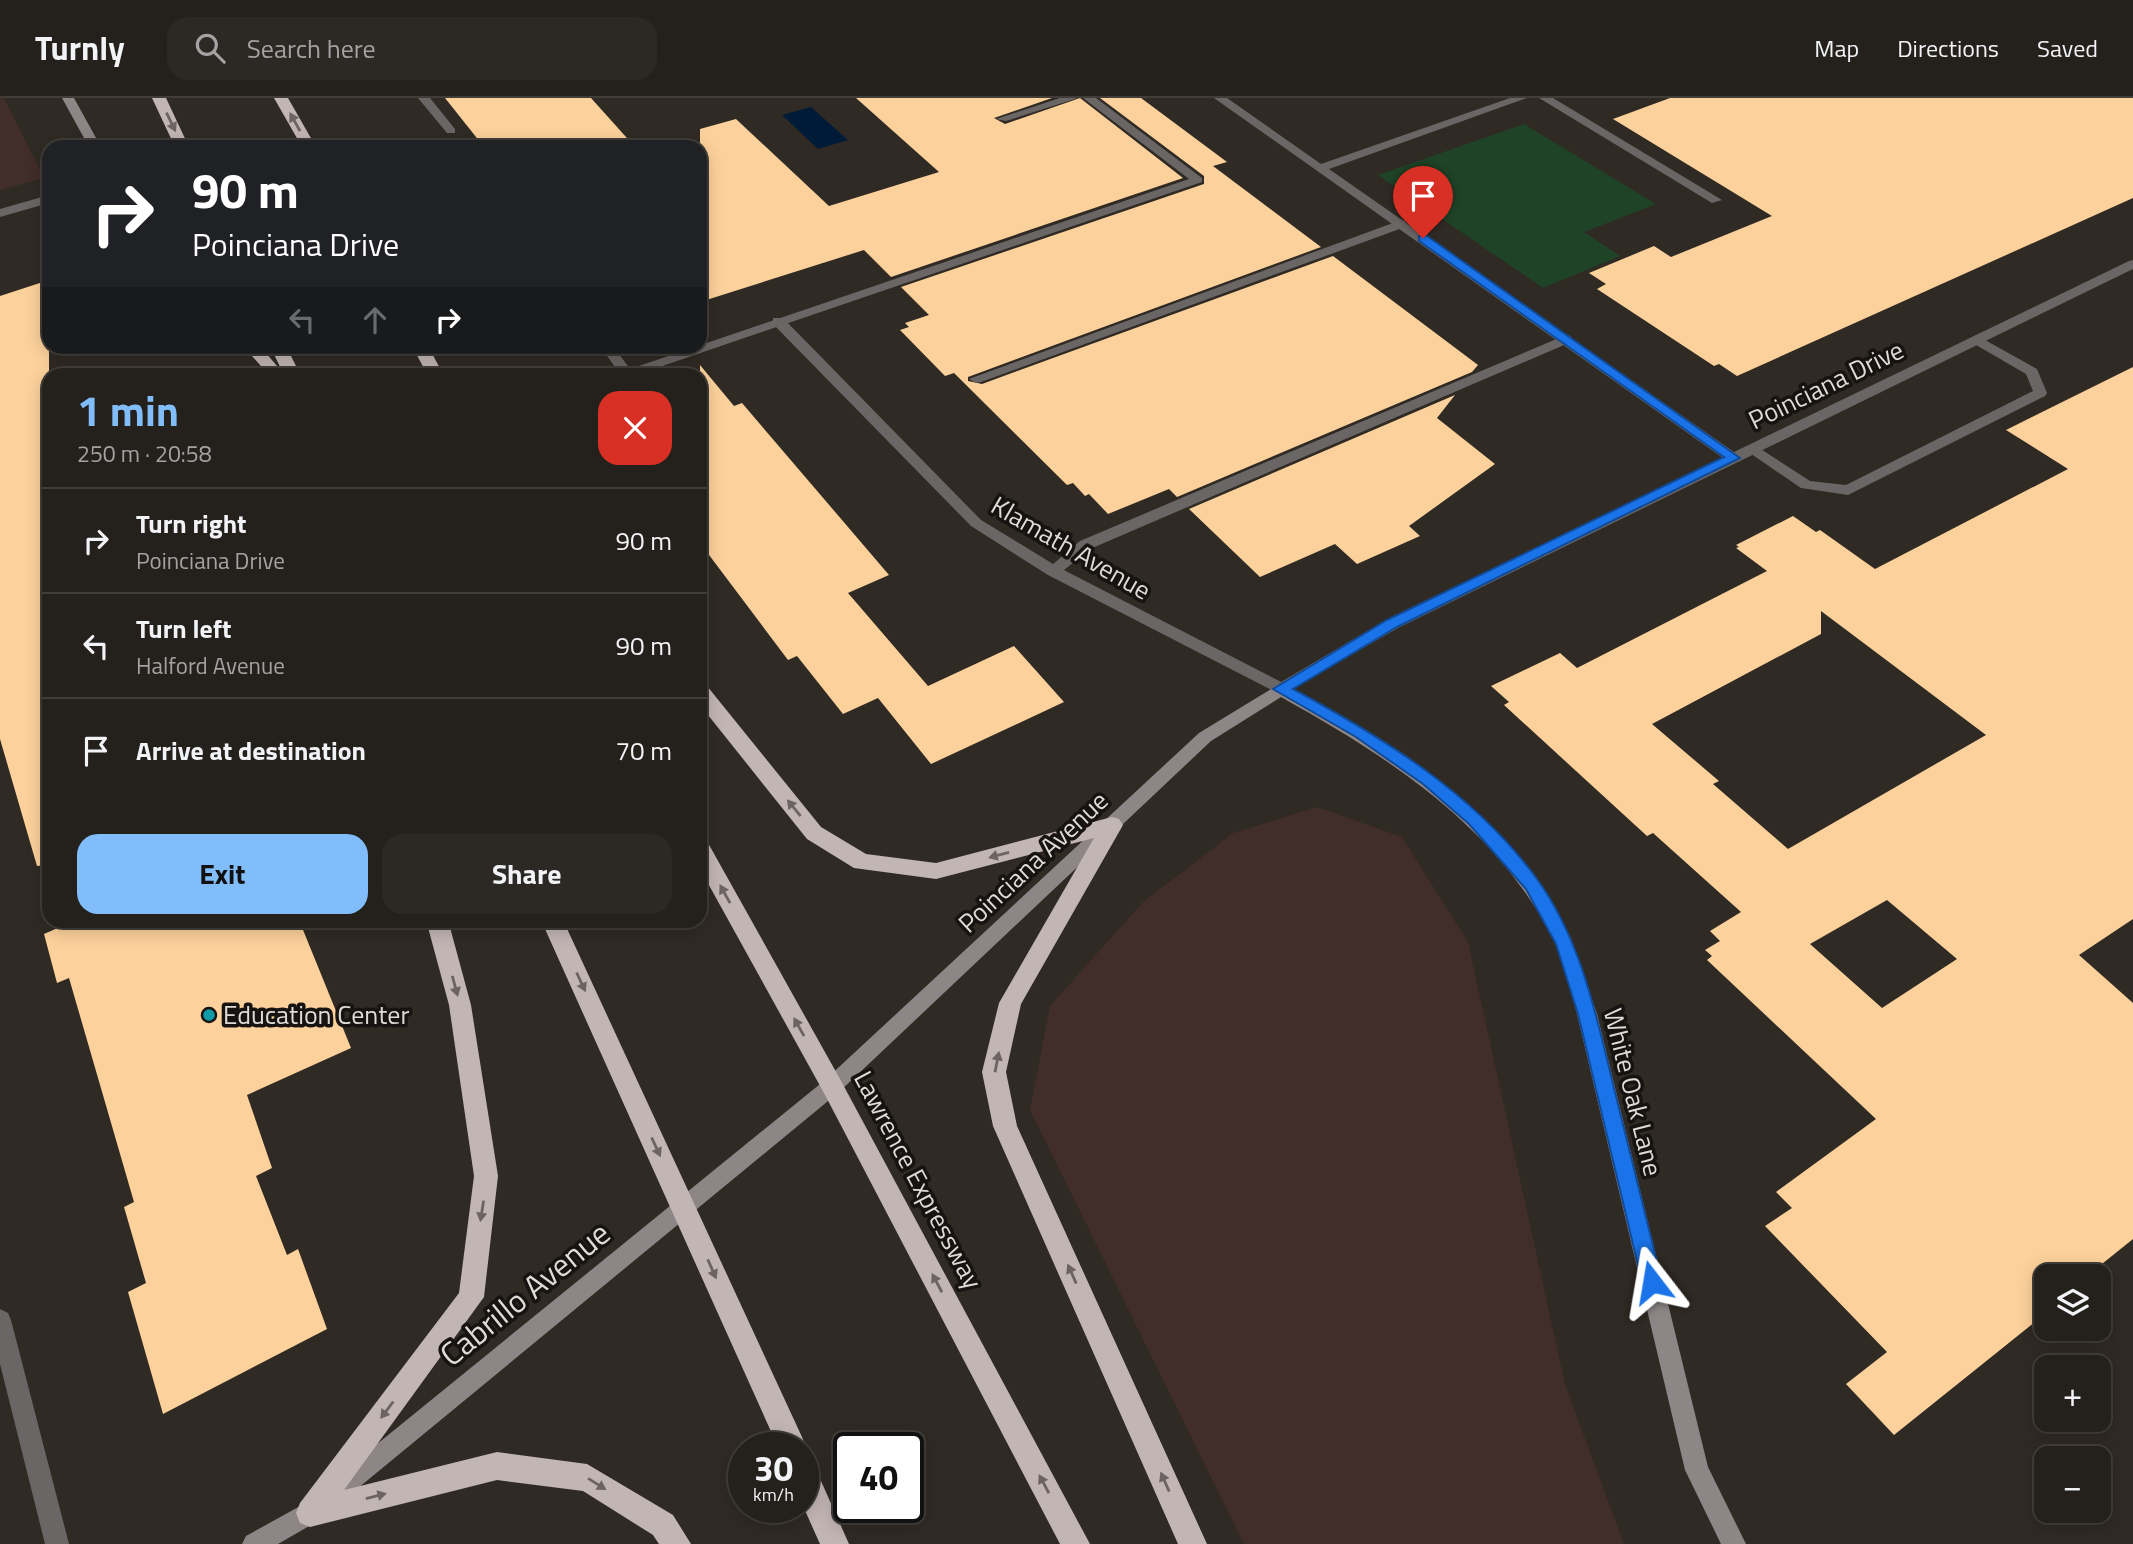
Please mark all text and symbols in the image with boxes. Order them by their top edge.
search box [167,17,657,80]
text: Turnly [35,23,125,73]
icon: search [191,29,229,67]
text: Search here [247,29,376,68]
text: Map [1814,30,1859,66]
text: Directions [1897,30,1999,66]
text: Saved [2037,30,2098,66]
one-way arrow [165,112,176,133]
one-way arrow [289,113,301,132]
text: 90 m [192,152,299,227]
pin [1393,166,1453,238]
icon: right [77,168,168,259]
icon: arrive [1404,177,1442,215]
text: Poinciana Drive [192,220,399,268]
icon: left [283,301,321,339]
icon: ahead [356,301,394,339]
icon: right [429,301,467,339]
street label: Poinciana Drive [1742,330,1910,439]
text: 1 min [77,378,179,442]
button: close [598,391,672,465]
text: 250 m · 20:58 [77,436,212,471]
street label: Klamath Avenue [984,486,1158,609]
text: Turn right [136,504,247,543]
text: 90 m [615,521,672,560]
icon: right [77,522,115,560]
text: Poinciana Drive [136,543,285,578]
text: Turn left [136,609,231,648]
text: 90 m [615,626,672,665]
icon: left [77,627,115,665]
text: Halford Avenue [136,648,285,683]
text: Arrive at destination [136,731,366,770]
text: 70 m [615,731,672,770]
icon: arrive [77,732,115,770]
street label: Poinciana Avenue [949,782,1116,942]
one-way arrow [787,799,802,817]
button: Exit [77,834,368,914]
button: Share [382,834,672,914]
one-way arrow [988,850,1009,860]
one-way arrow [719,884,731,903]
one-way arrow [575,972,587,992]
one-way arrow [450,976,461,998]
place label: Education Center [223,995,409,1034]
street label: White Oak Lane [1594,1004,1673,1180]
marker: Education Center [201,1007,217,1023]
one-way arrow [793,1017,805,1036]
one-way arrow [991,1051,1002,1073]
street label: Lawrence Expressway [844,1064,992,1296]
one-way arrow [650,1137,662,1157]
one-way arrow [476,1200,487,1222]
street label: Cabrillo Avenue [429,1209,620,1377]
position arrow [1615,1245,1689,1319]
one-way arrow [706,1259,718,1279]
one-way arrow [1066,1264,1078,1284]
map controls [2034,1264,2111,1523]
button: layers [2034,1264,2111,1341]
one-way arrow [931,1273,943,1293]
button: + [2034,1355,2111,1432]
one-way arrow [380,1401,394,1419]
speed limit sign: 40 [833,1432,924,1523]
text: 30 [754,1441,793,1495]
button: − [2034,1446,2111,1523]
one-way arrow [1159,1472,1171,1492]
one-way arrow [1038,1474,1050,1494]
one-way arrow [587,1477,607,1490]
text: km/h [753,1481,794,1508]
one-way arrow [365,1490,387,1501]

